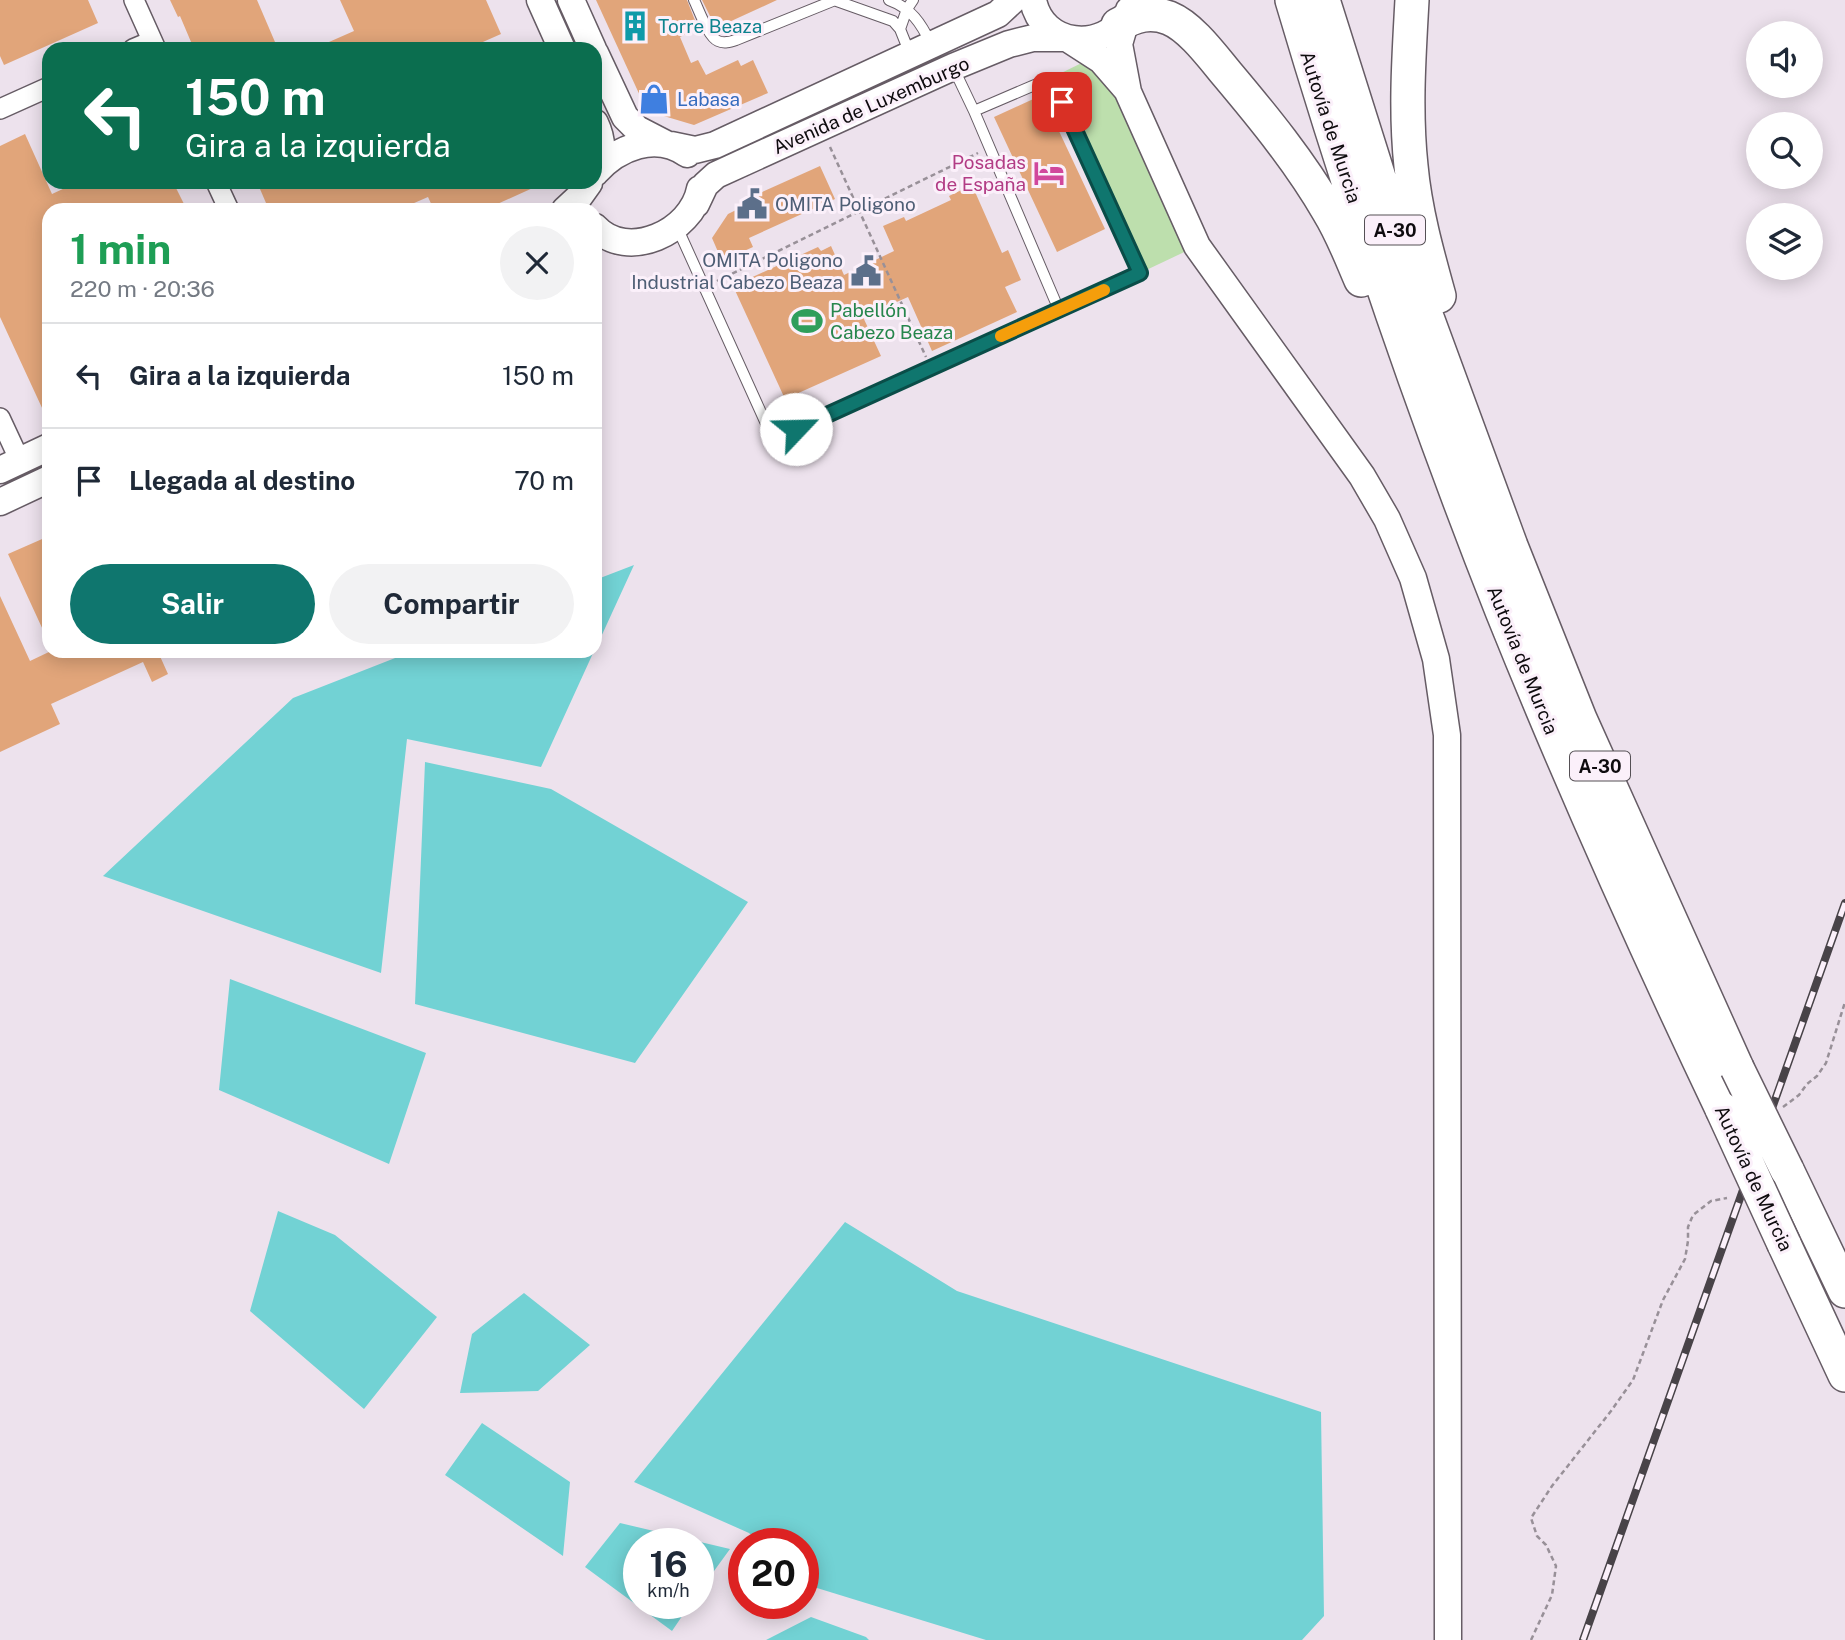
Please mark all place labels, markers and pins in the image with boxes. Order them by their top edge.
building icon: Torre Beaza [618,9,652,43]
place label: Torre Beaza [658,15,762,37]
pin [1032,72,1092,132]
shop icon: Labasa [637,82,671,116]
place label: Labasa [677,88,740,110]
place label: Posadas de España [935,151,1026,195]
hotel icon: Posadas de España [1032,156,1066,190]
public building icon: OMITA Poligono [735,187,769,221]
place label: OMITA Poligono [775,193,916,215]
place label: OMITA Poligono Industrial Cabezo Beaza [631,249,843,293]
public building icon: OMITA Poligono Industrial Cabezo Beaza [849,254,883,288]
place label: Pabellón Cabezo Beaza [830,299,953,343]
sports icon: Pabellón Cabezo Beaza [790,304,824,338]

